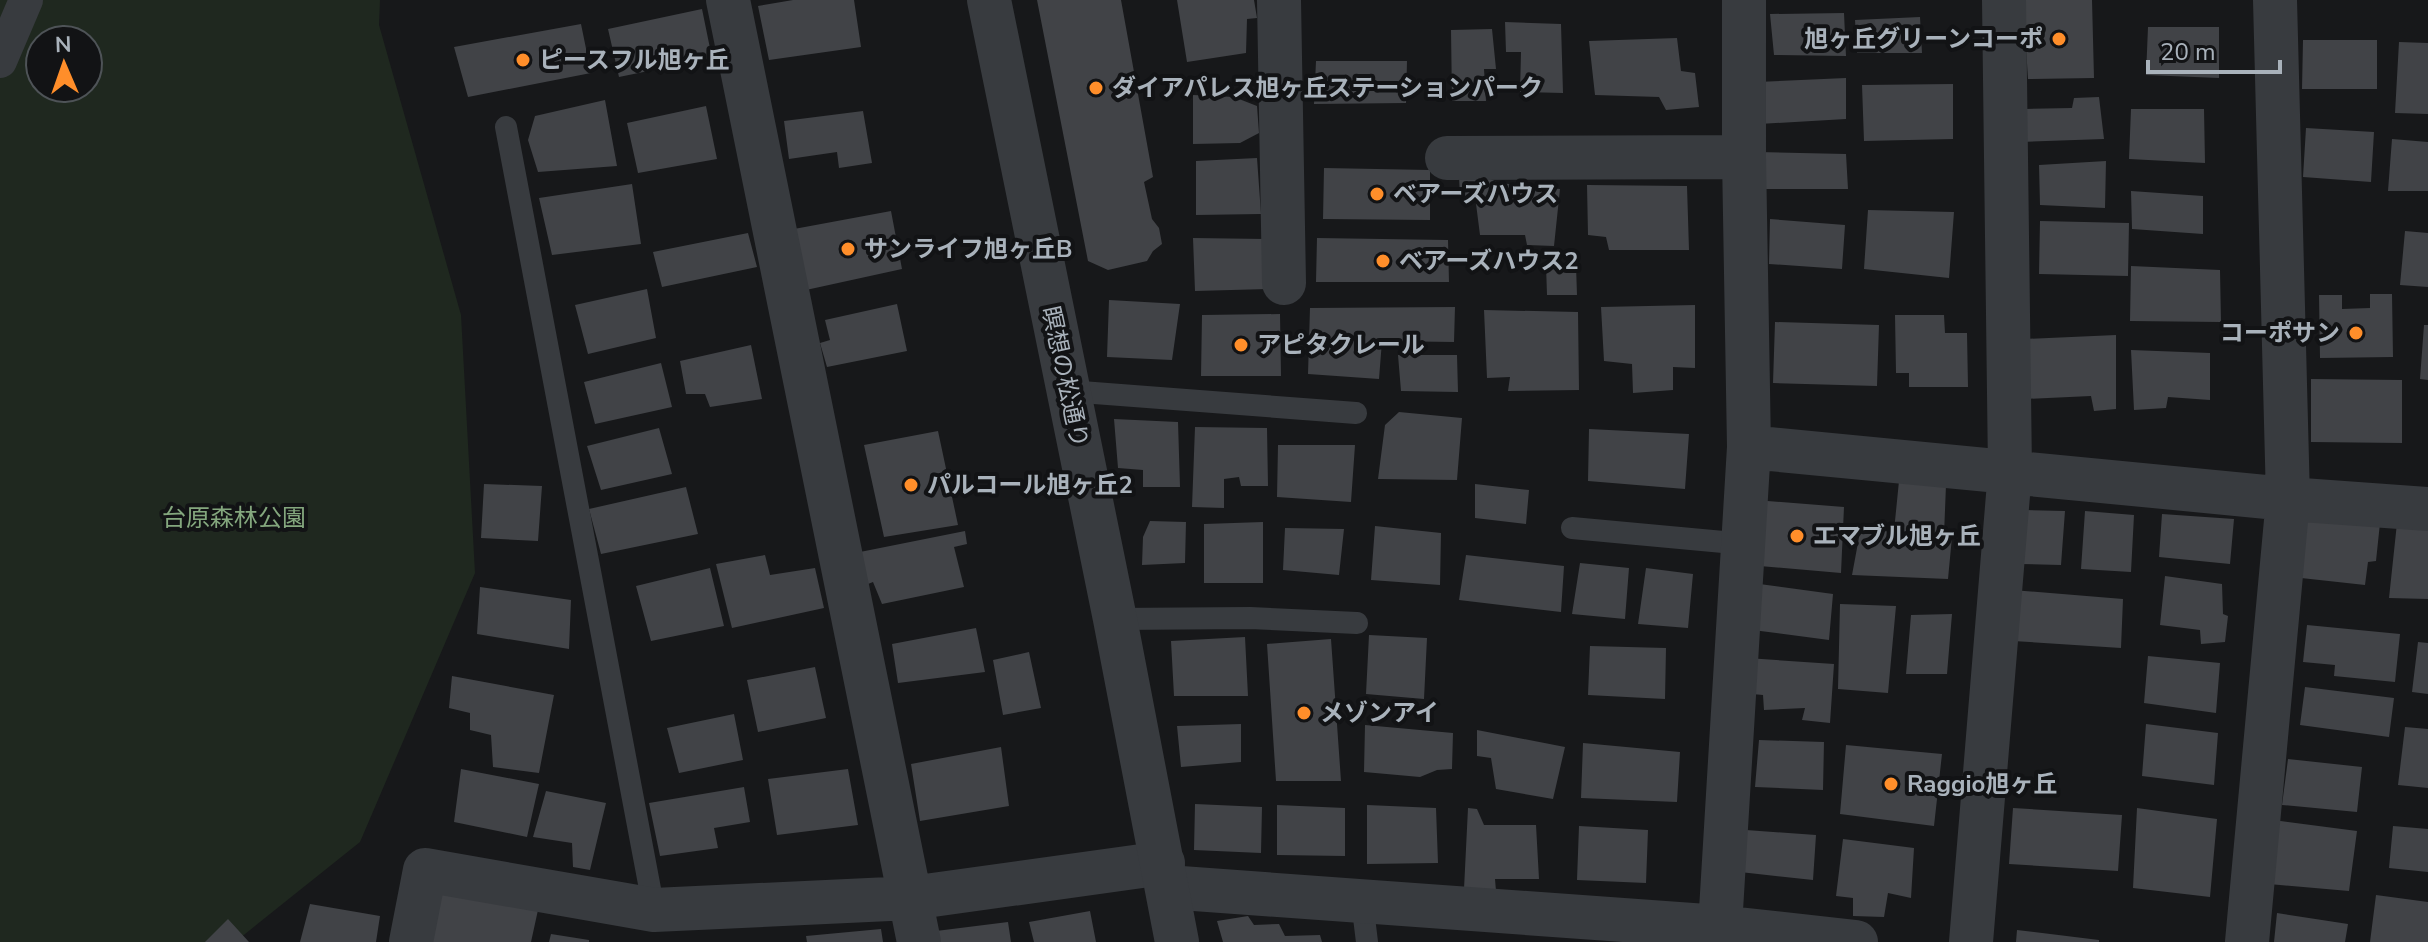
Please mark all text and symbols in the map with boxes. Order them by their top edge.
place label: 旭ヶ丘グリーンコーポ [1804,23,2043,55]
north arrow [24,24,104,104]
scale bar [2148,24,2280,74]
text: N [55,30,72,60]
marker: 旭ヶ丘グリーンコーポ [2050,30,2068,48]
text: 20 m [2160,36,2216,68]
place label: ピースフル旭ヶ丘 [539,44,730,76]
marker: ピースフル旭ヶ丘 [514,51,532,69]
place label: ダイアパレス旭ヶ丘ステーションパーク [1112,72,1543,104]
marker: ダイアパレス旭ヶ丘ステーションパーク [1087,79,1105,97]
place label: ベアーズハウス [1393,178,1558,210]
marker: ベアーズハウス [1368,185,1386,203]
place label: サンライフ旭ヶ丘B [864,233,1073,265]
marker: サンライフ旭ヶ丘B [839,240,857,258]
place label: ベアーズハウス2 [1399,245,1579,277]
marker: ベアーズハウス2 [1374,252,1392,270]
street label: 瞑想の松通り [1034,303,1096,451]
place label: コーポサン [2220,317,2340,349]
marker: コーポサン [2347,324,2365,342]
place label: アピタクレール [1257,329,1425,361]
marker: アピタクレール [1232,336,1250,354]
place label: パルコール旭ヶ丘2 [927,469,1133,501]
marker: パルコール旭ヶ丘2 [902,476,920,494]
park label: 台原森林公園 [162,502,306,534]
place label: エマブル旭ヶ丘 [1813,520,1981,552]
marker: エマブル旭ヶ丘 [1788,527,1806,545]
place label: メゾンアイ [1320,697,1439,729]
marker: メゾンアイ [1295,704,1313,722]
place label: Raggio旭ヶ丘 [1907,768,2057,800]
marker: Raggio旭ヶ丘 [1882,775,1900,793]

